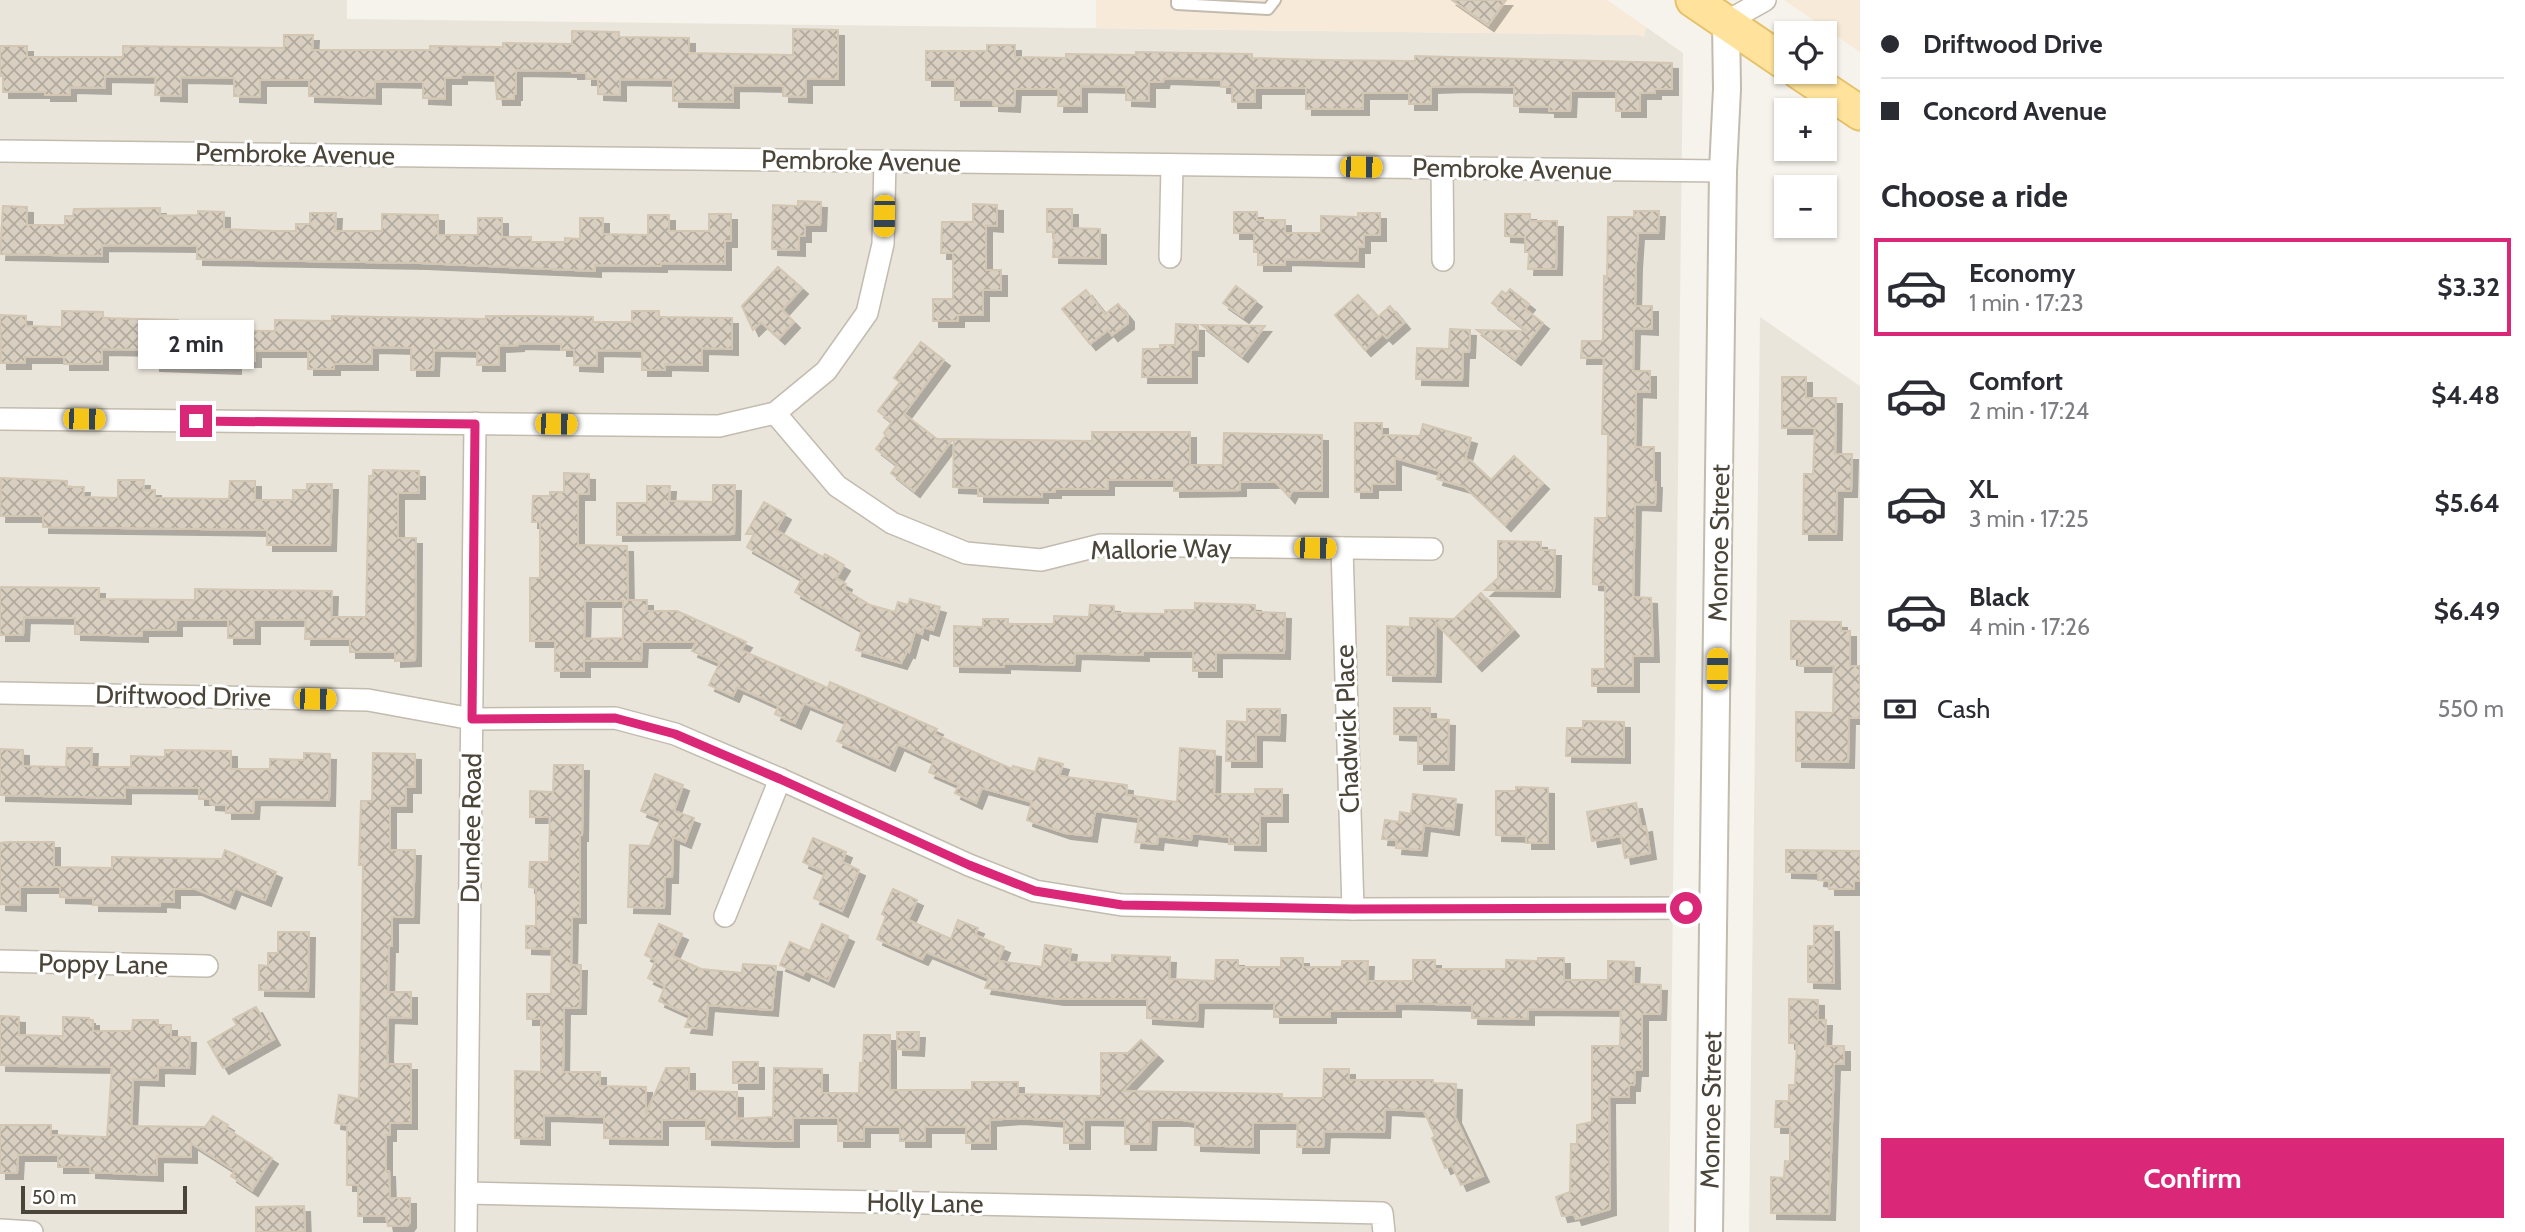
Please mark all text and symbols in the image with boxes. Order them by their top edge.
map controls [1774,21,1837,238]
button: locate [1774,21,1837,84]
text: Driftwood Drive [1923,28,2103,60]
text: Concord Avenue [1923,95,2107,127]
button: + [1774,98,1837,161]
street label: Pembroke Avenue [195,136,395,172]
street label: Pembroke Avenue [761,143,961,179]
street label: Pembroke Avenue [1412,151,1612,187]
car [1340,156,1383,178]
button: − [1774,175,1837,238]
text: Choose a ride [1881,176,2068,215]
car [874,195,895,237]
icon: car [1885,256,1948,319]
text: Economy [1969,257,2075,289]
text: $3.32 [2437,271,2500,303]
text: 1 min · 17:23 [1969,289,2084,317]
callout: 2 min [138,320,254,368]
text: 2 min [168,330,224,358]
icon: car [1885,364,1948,427]
text: Comfort [1969,365,2063,397]
text: $4.48 [2431,379,2500,411]
text: 2 min · 17:24 [1969,397,2089,425]
route end [180,405,212,437]
car [63,408,106,430]
car [535,413,578,435]
street label: Monroe Street [1702,464,1736,622]
icon: car [1885,472,1948,535]
text: XL [1969,473,1998,505]
text: $5.64 [2434,487,2500,519]
text: 3 min · 17:25 [1969,505,2089,533]
street label: Mallorie Way [1090,532,1232,566]
car [1294,537,1337,559]
icon: car [1885,580,1948,643]
text: Black [1969,581,2029,613]
text: $6.49 [2434,595,2500,627]
text: 4 min · 17:26 [1969,613,2090,641]
street label: Chadwick Place [1328,644,1366,814]
car [1707,648,1728,690]
street label: Driftwood Drive [95,678,271,714]
car [294,688,337,710]
icon: cash [1881,690,1919,728]
text: Cash [1937,693,1990,725]
text: 550 m [2438,695,2504,723]
street label: Dundee Road [454,753,488,903]
route start [1670,892,1702,924]
street label: Poppy Lane [38,947,168,981]
street label: Monroe Street [1694,1031,1728,1189]
button: Confirm [1881,1138,2504,1218]
scale bar [21,1183,187,1215]
text: 50 m [32,1186,76,1209]
street label: Holly Lane [866,1186,984,1220]

